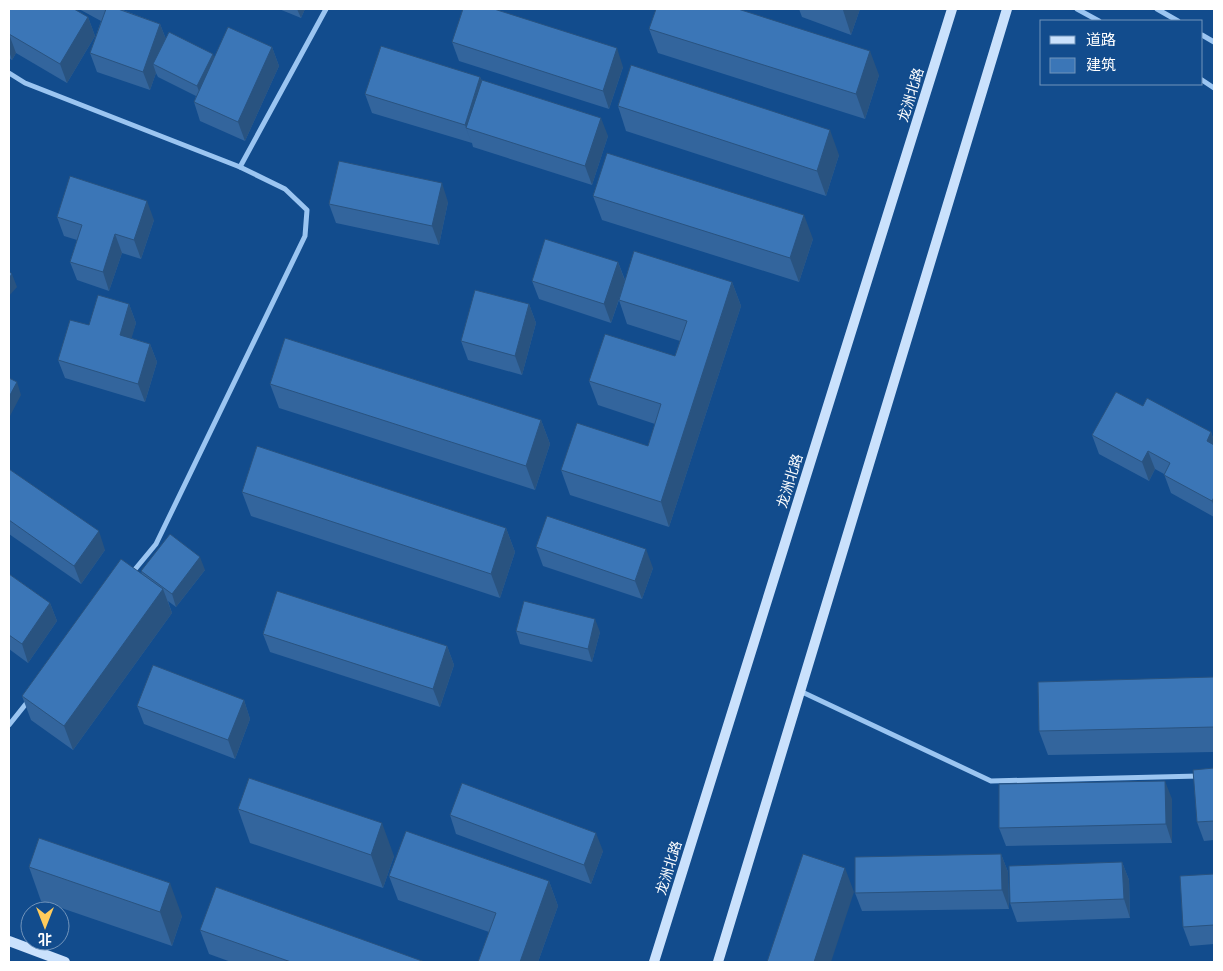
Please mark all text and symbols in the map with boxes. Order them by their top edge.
legend [1040,20,1203,85]
text: 道路 [1086,31,1116,49]
text: 建筑 [1086,56,1116,74]
street label: 龙洲北路 [895,66,927,124]
street label: 龙洲北路 [774,452,806,510]
street label: 龙洲北路 [653,839,685,897]
north arrow [20,901,70,951]
text: 北 [38,930,52,947]

